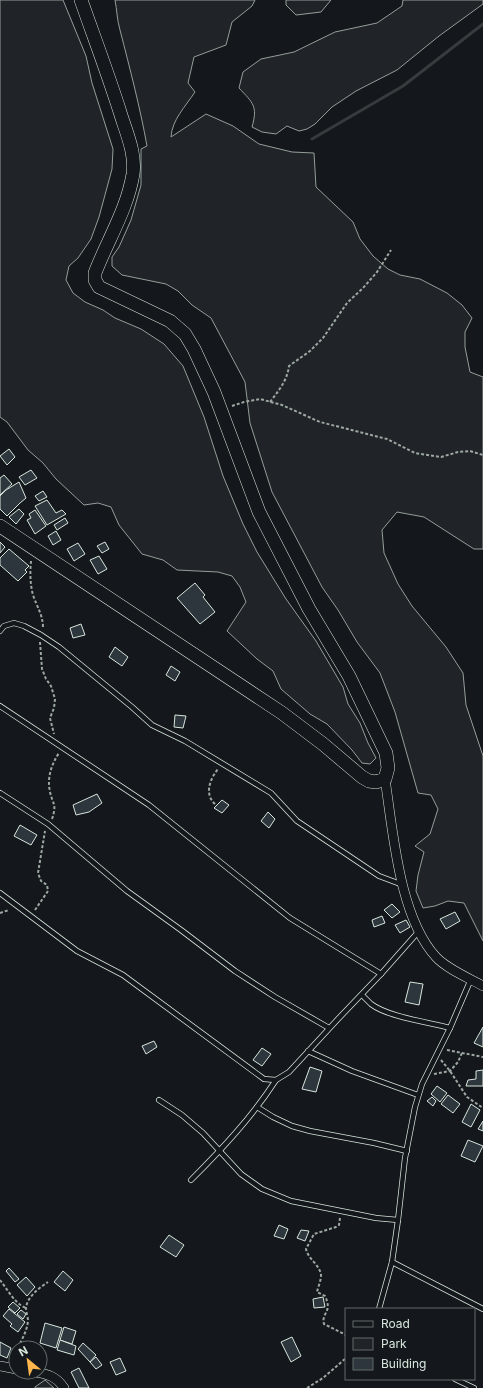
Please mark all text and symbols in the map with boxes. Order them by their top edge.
legend [345,1308,475,1380]
text: Road [381,1316,410,1331]
text: Park [381,1336,407,1351]
north arrow [8,1340,48,1380]
text: N [16,1343,30,1359]
text: Building [381,1356,426,1371]

